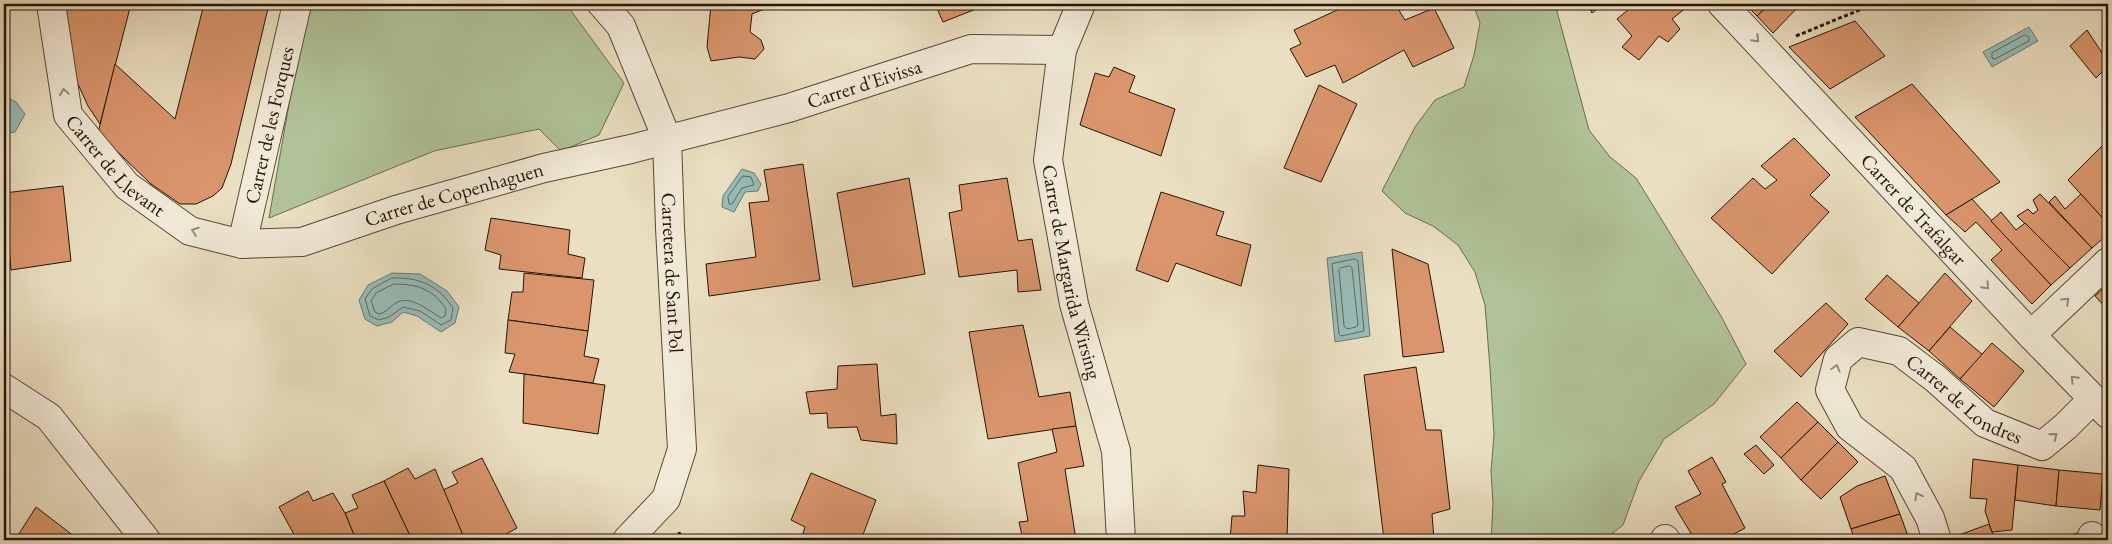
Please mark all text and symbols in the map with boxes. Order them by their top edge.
one-way arrow [1750,33,1759,42]
street label: Carrer de les Forques [239,44,300,206]
street label: Carrer d'Eivissa [803,53,925,114]
one-way arrow [60,88,70,96]
street label: Carrer de Llevant [60,109,171,223]
street label: Carrer de Trafalgar [1855,148,1973,271]
street label: Carrer de Copenhaguen [361,156,547,233]
street label: Carrer de Margarida Wirsing [1036,163,1108,382]
street label: Carretera de Sant Pol [656,192,690,354]
one-way arrow [191,227,200,237]
one-way arrow [1980,280,1989,289]
one-way arrow [2061,298,2070,307]
street label: Carrer de Londres [1901,348,2026,450]
one-way arrow [1830,364,1841,373]
one-way arrow [2071,376,2080,385]
one-way arrow [2048,433,2057,441]
one-way arrow [1914,492,1924,501]

